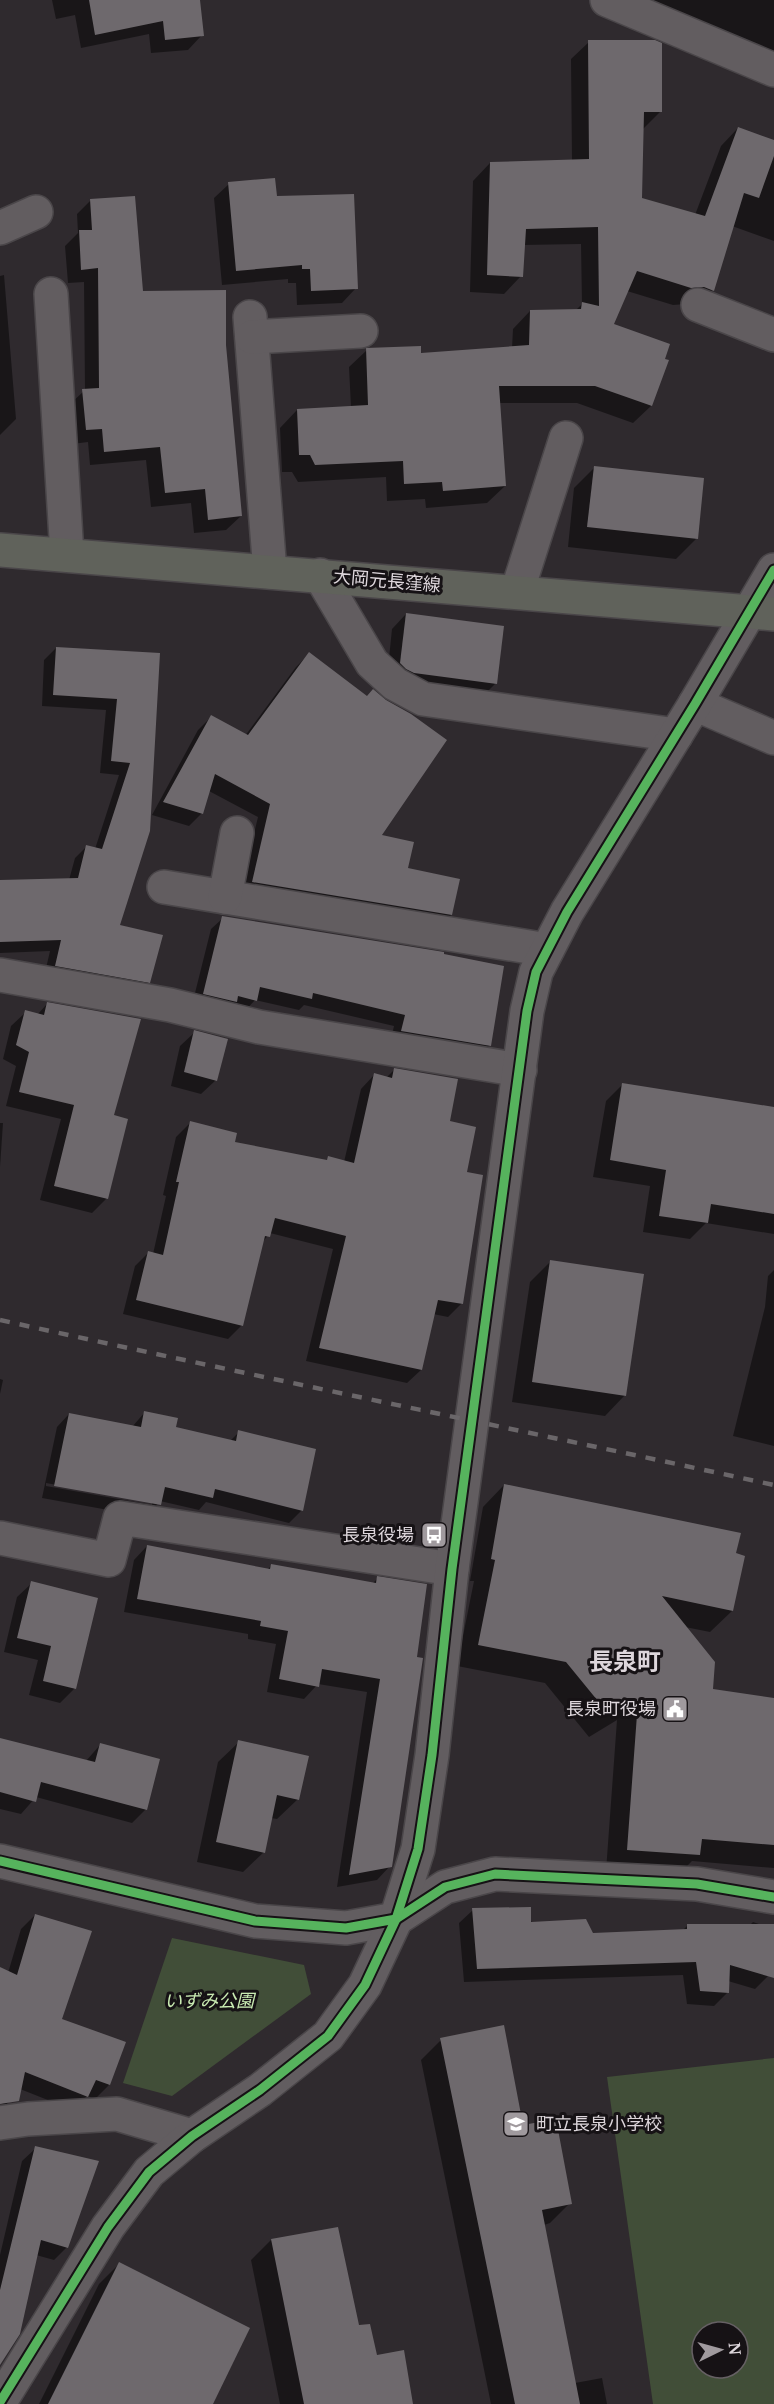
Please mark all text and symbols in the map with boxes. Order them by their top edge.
street label: 大岡元長窪線 [332,563,442,597]
bus stop icon: 長泉役場 [419,1520,449,1550]
place label: 長泉役場 [342,1522,414,1546]
district label: 長泉町 [589,1644,661,1677]
public building icon: 長泉町役場 [660,1694,690,1724]
place label: 長泉町役場 [566,1696,656,1720]
park label: いずみ公園 [164,1988,257,2012]
school or university icon: 町立長泉小学校 [501,2109,531,2139]
place label: 町立長泉小学校 [536,2111,662,2135]
north arrow [690,2320,750,2380]
text: N [723,2341,746,2356]

